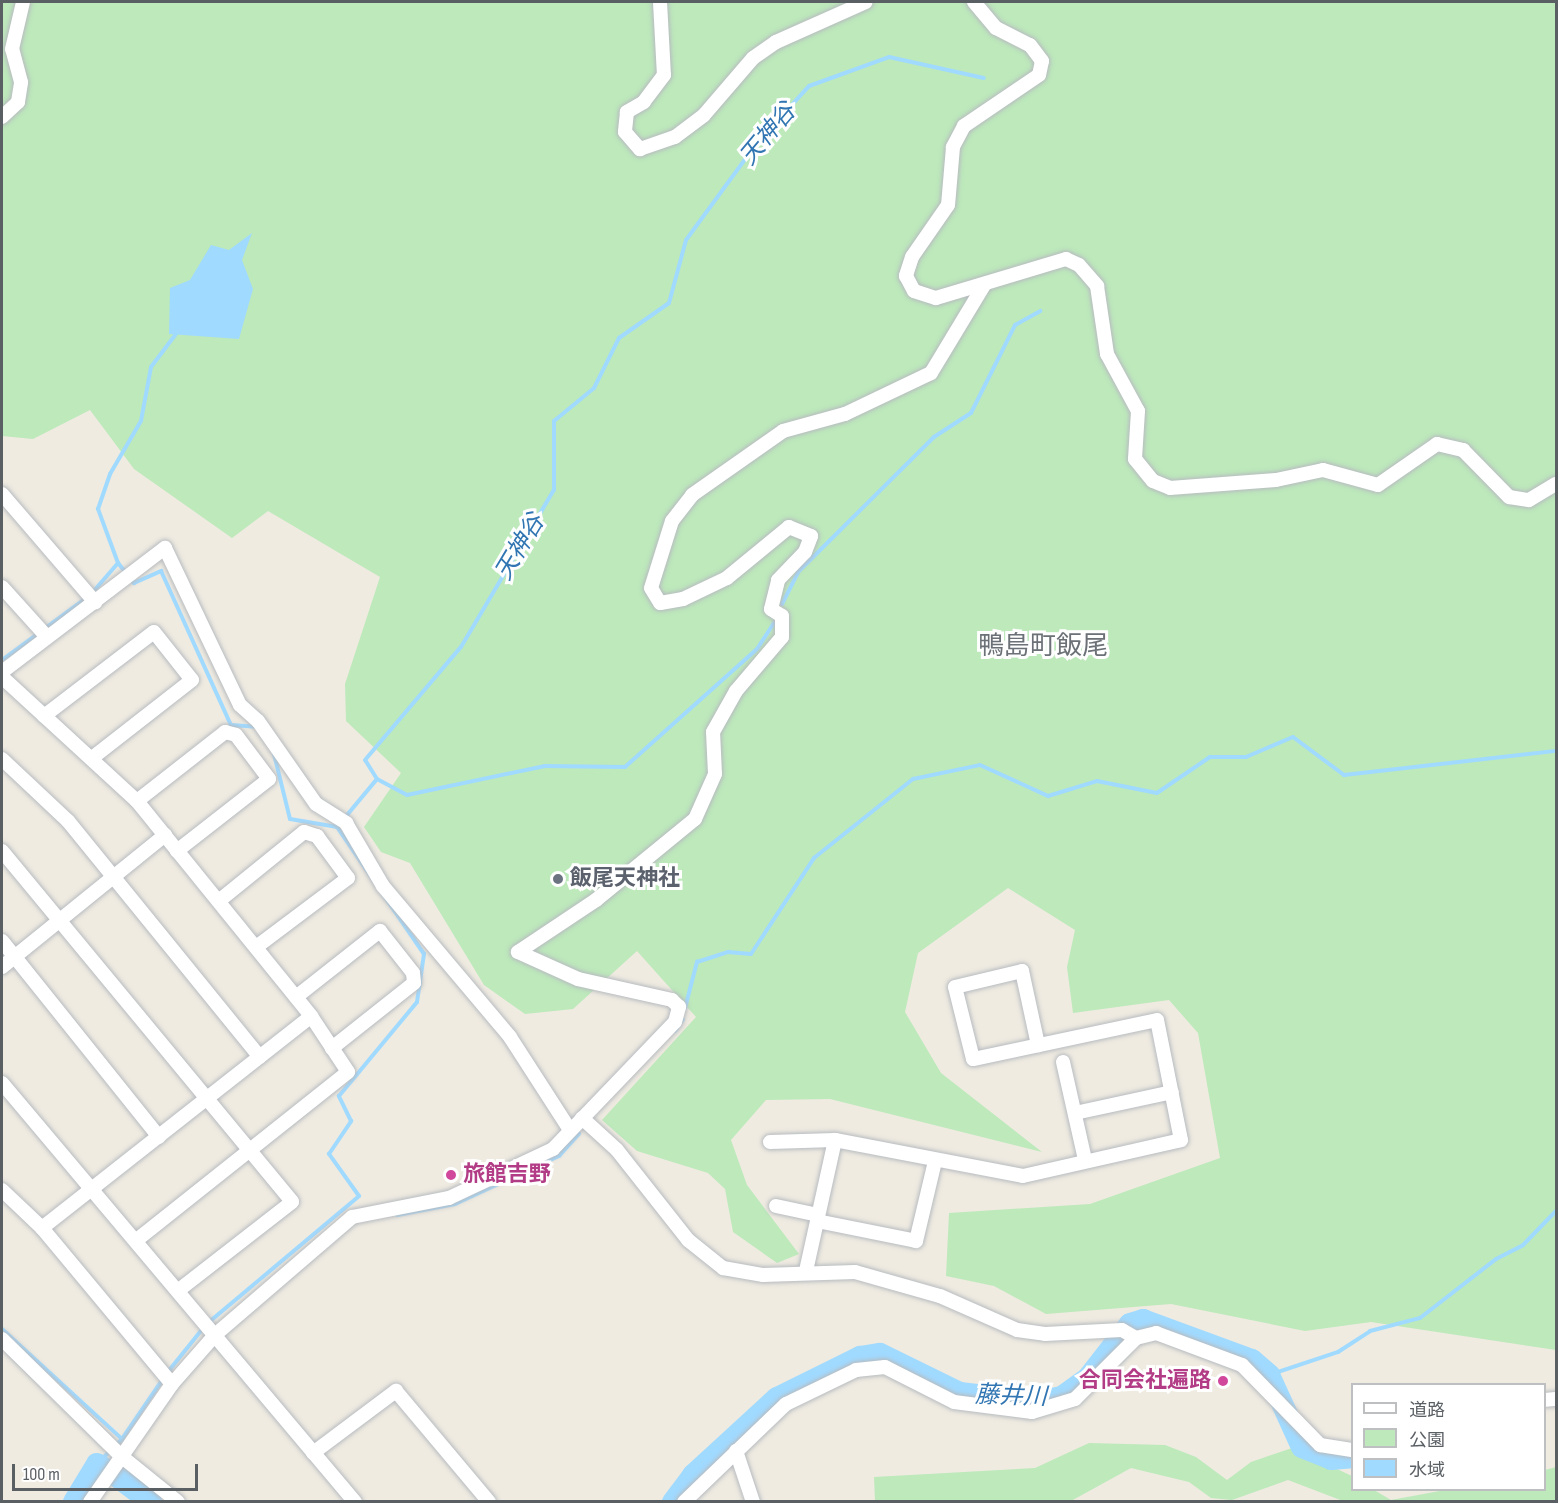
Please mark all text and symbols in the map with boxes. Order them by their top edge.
water label: 天神谷 [734,97,802,171]
water label: 天神谷 [489,509,551,585]
district label: 鴨島町飯尾 [978,631,1108,663]
place label: 飯尾天神社 [570,866,680,892]
marker: 飯尾天神社 [551,872,565,886]
place label: 旅館吉野 [463,1162,551,1188]
marker: 旅館吉野 [444,1168,458,1182]
place label: 合同会社遍路 [1079,1368,1211,1394]
marker: 合同会社遍路 [1216,1374,1230,1388]
water label: 藤井川 [975,1380,1047,1412]
legend [1351,1383,1546,1491]
text: 道路 [1409,1400,1445,1421]
text: 公園 [1409,1430,1445,1451]
scale bar [15,1452,201,1490]
text: 水域 [1409,1460,1445,1481]
text: 100 m [23,1464,60,1485]

